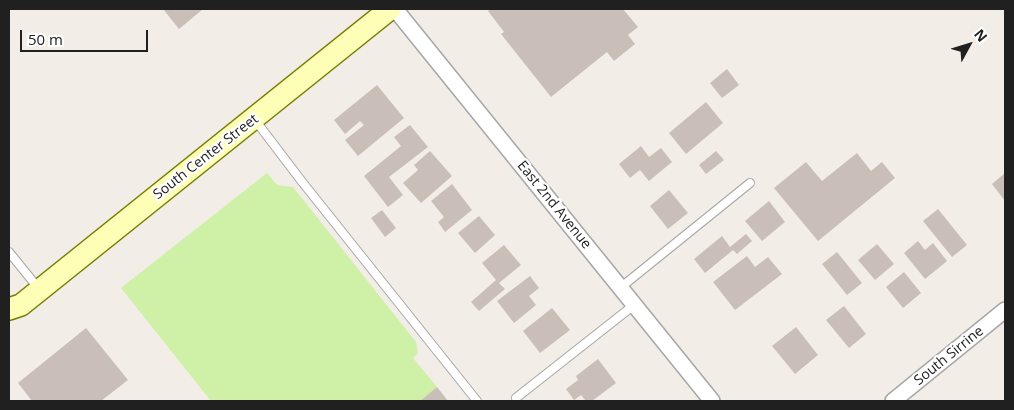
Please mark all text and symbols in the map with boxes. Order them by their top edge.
scale bar [22,20,150,52]
north arrow [944,20,994,70]
text: N [970,25,992,46]
text: 50 m [28,29,63,49]
street label: South Center Street [150,111,262,203]
street label: East 2nd Avenue [513,158,595,252]
street label: South Sirrine [911,323,987,389]

